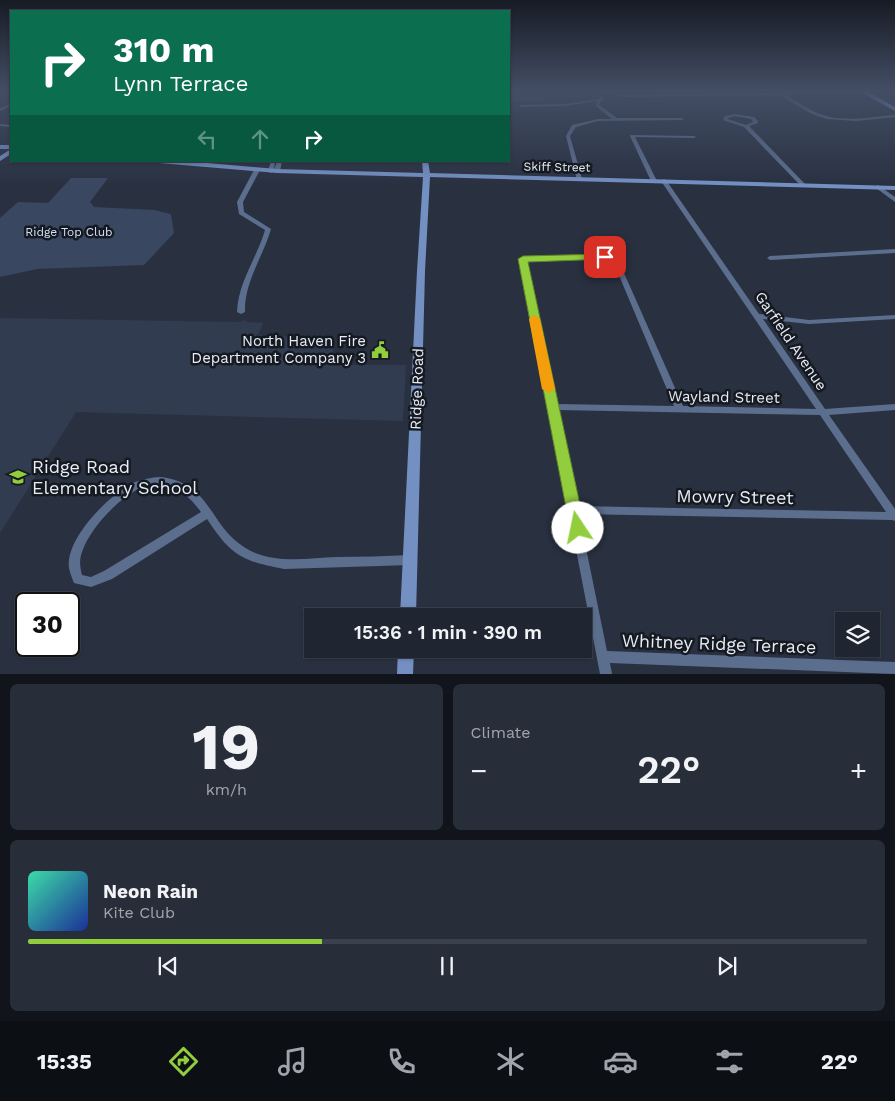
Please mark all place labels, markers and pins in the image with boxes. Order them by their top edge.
pin [584,236,626,278]
place label: North Haven Fire Department Company 3 [191,332,366,367]
public building icon: North Haven Fire Department Company 3 [370,340,390,360]
place label: Ridge Road Elementary School [32,456,198,498]
school or university icon: Ridge Road Elementary School [8,467,28,487]

